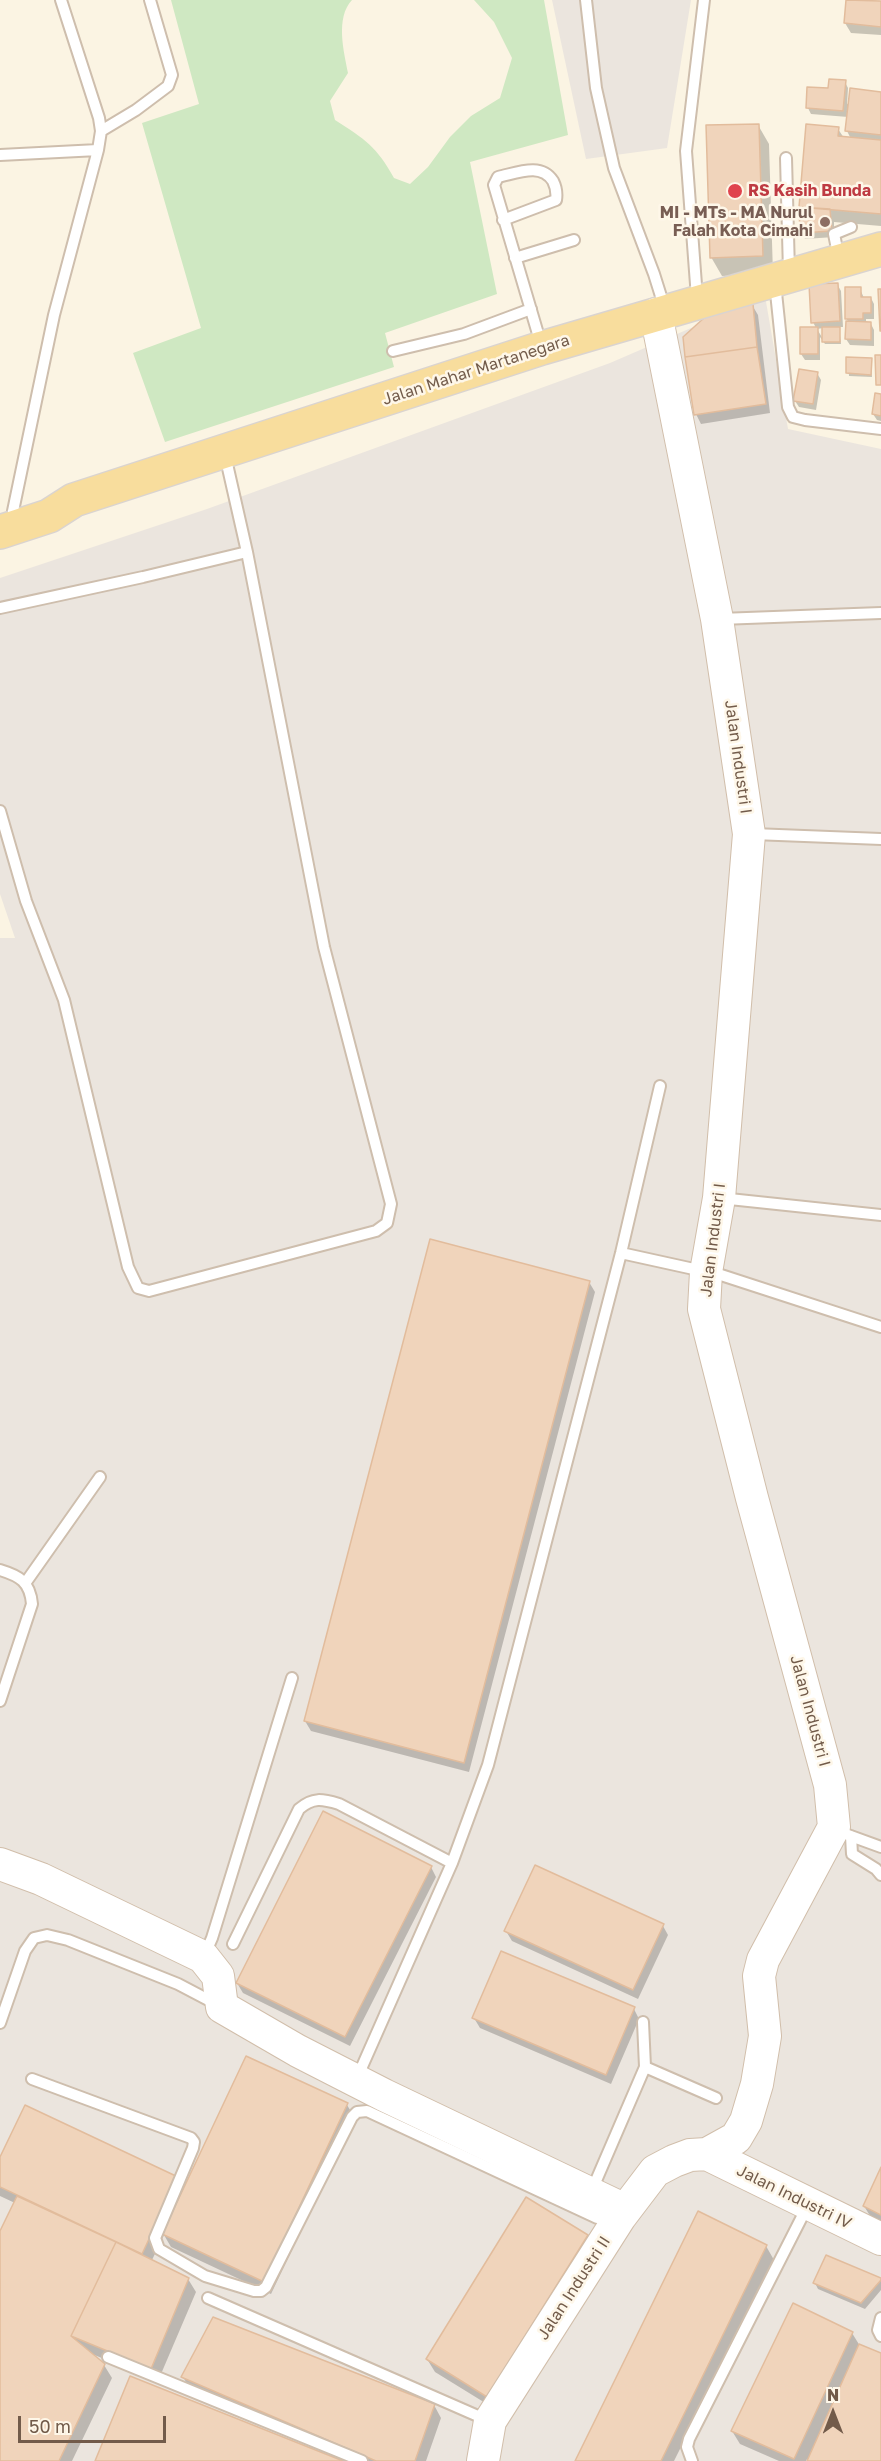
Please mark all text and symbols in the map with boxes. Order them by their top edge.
place label: RS Kasih Bunda [748,181,871,201]
marker: RS Kasih Bunda [726,182,744,200]
place label: MI - MTs - MA Nurul Falah Kota Cimahi [660,203,813,241]
marker: MI - MTs - MA Nurul Falah Kota Cimahi [818,215,832,229]
street label: Jalan Mahar Martanegara [380,331,572,409]
street label: Jalan Industri I [721,699,755,815]
street label: Jalan Industri I [696,1182,730,1298]
street label: Jalan Industri I [786,1653,834,1769]
street label: Jalan Industri IV [733,2161,855,2233]
street label: Jalan Industri II [533,2233,615,2343]
north arrow [803,2383,863,2443]
text: N [827,2385,839,2405]
scale bar [21,2404,170,2442]
text: 50 m [29,2415,71,2437]

